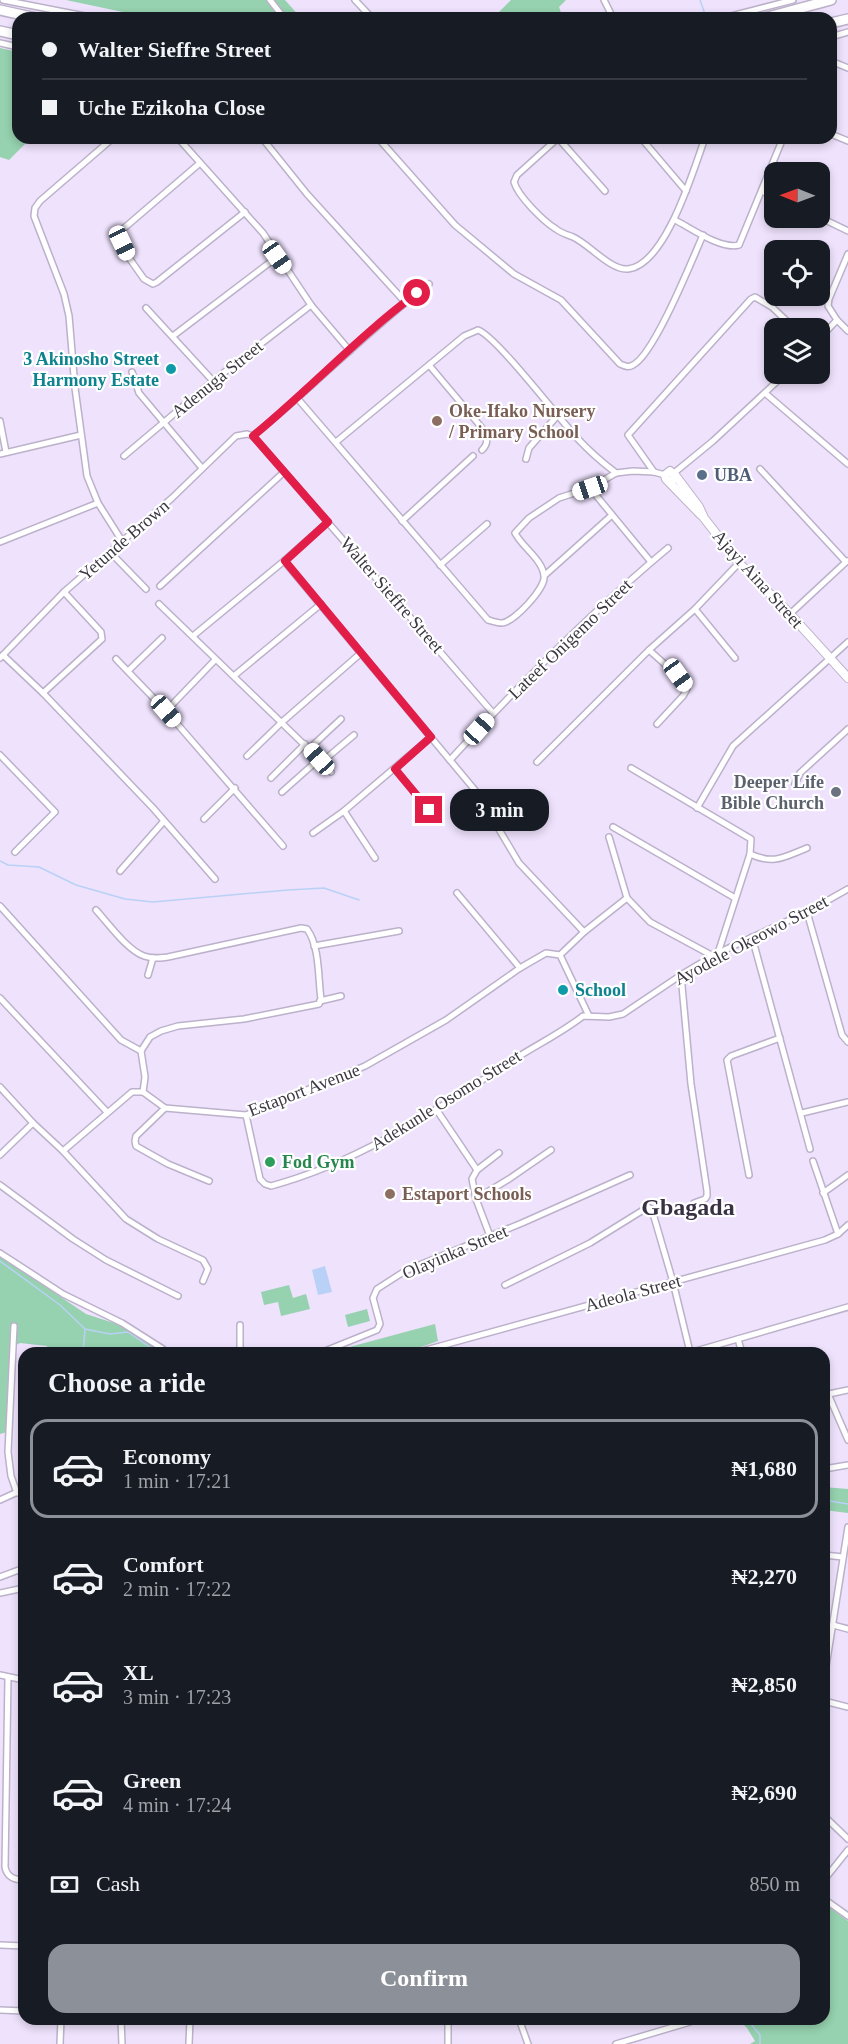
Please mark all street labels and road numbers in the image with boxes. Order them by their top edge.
street label: Adenuga Street [167,336,267,422]
street label: Yetunde Brown [75,495,173,585]
street label: Ajayi Aina Street [709,526,807,632]
street label: Walter Sieffre Street [336,533,448,657]
street label: Lateef Onigemo Street [504,575,636,703]
street label: Ayodele Okeowo Street [671,891,831,989]
street label: Adekunle Osomo Street [367,1046,525,1154]
street label: Estaport Avenue [245,1059,363,1121]
street label: Olayinka Street [399,1221,511,1283]
street label: Adeola Street [583,1271,683,1315]

